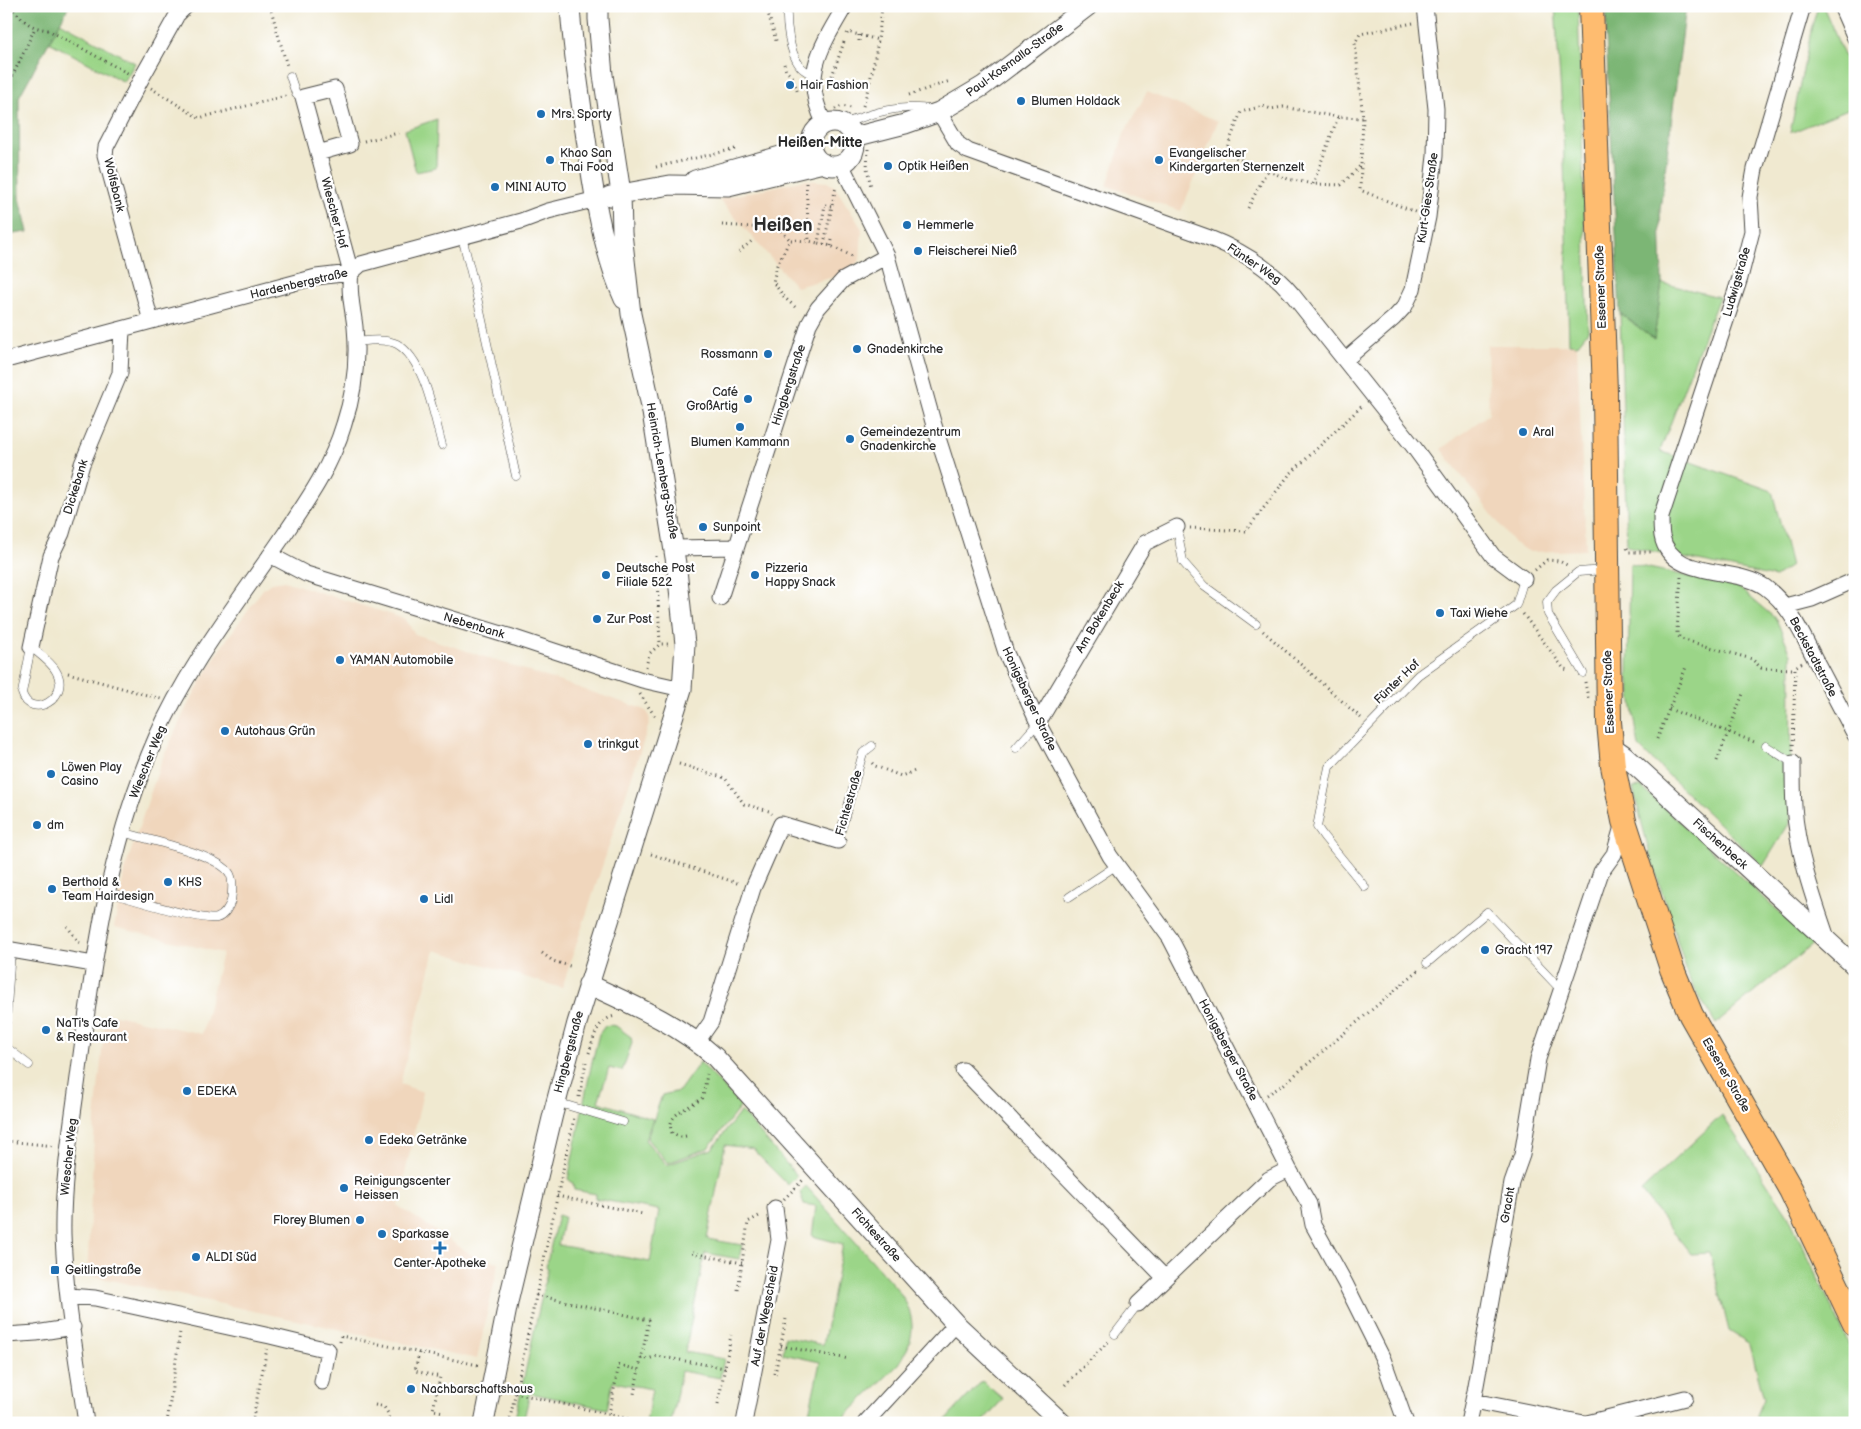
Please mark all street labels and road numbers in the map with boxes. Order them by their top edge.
street label: Paul-Kosmalla-Straße [963,20,1067,100]
street label: Kurt-Gies-Straße [1414,152,1442,244]
street label: Wolfsbank [100,156,128,214]
street label: Wiescher Hof [317,176,351,251]
street label: Fünter Weg [1224,240,1284,288]
street label: Essener Straße [1592,245,1610,329]
street label: Ludwigstraße [1720,245,1754,319]
street label: Hardenbergstraße [249,265,349,303]
street label: Hingbergstraße [769,343,809,427]
street label: Heinrich-Lemberg-Straße [643,401,681,541]
street label: Dickebank [61,457,92,516]
street label: Am Bokenbeck [1073,578,1127,656]
street label: Nebenbank [442,610,506,642]
street label: Beckstadtstraße [1786,614,1840,700]
street label: Honigsberger Straße [998,645,1060,753]
street label: Essener Straße [1600,650,1618,734]
street label: Fünter Hof [1371,656,1423,707]
street label: Wiescher Weg [126,723,170,801]
street label: Fichtestraße [832,768,866,838]
street label: Fischenbeck [1689,815,1751,873]
street label: Honigsberger Straße [1195,997,1261,1103]
street label: Hingbergstraße [551,1009,587,1095]
street label: Essener Straße [1699,1035,1753,1115]
street label: Wiescher Weg [57,1117,81,1196]
street label: Gracht [1497,1185,1519,1224]
street label: Fichtestraße [848,1205,904,1265]
street label: Auf der Wegscheid [748,1264,782,1367]

